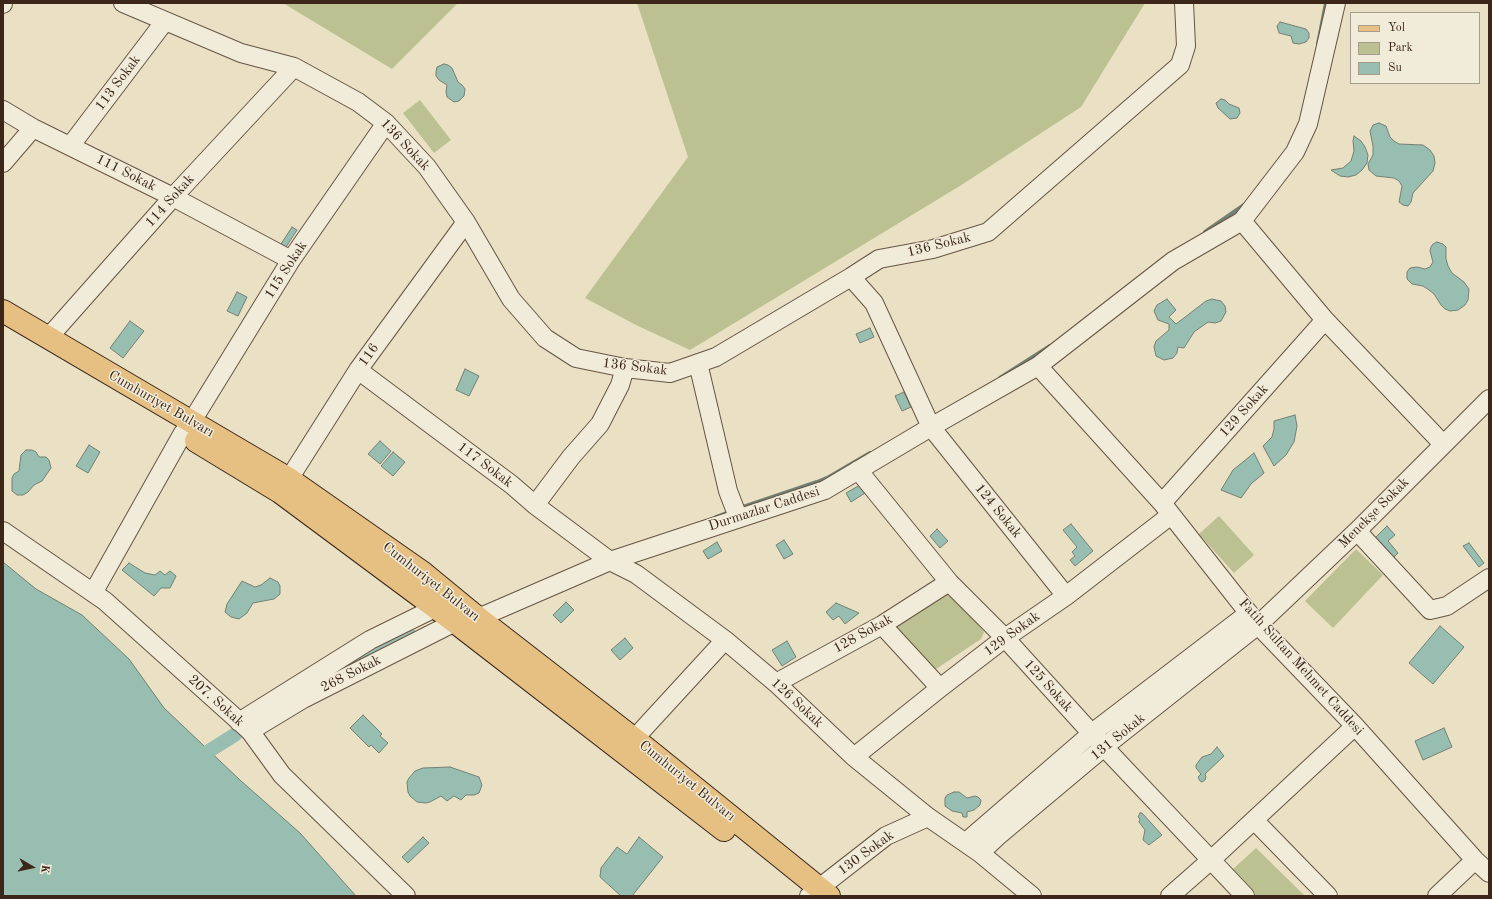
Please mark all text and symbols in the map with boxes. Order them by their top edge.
legend [1350,12,1480,84]
text: Yol [1388,22,1405,34]
text: Park [1388,42,1413,54]
street label: 113 Sokak [92,52,144,114]
text: Su [1388,62,1402,74]
street label: 136 Sokak [377,115,433,175]
street label: 111 Sokak [93,151,159,195]
street label: 114 Sokak [142,171,198,231]
street label: 136 Sokak [905,229,973,261]
street label: 115 Sokak [261,238,311,302]
street label: 116 [355,340,383,370]
street label: 136 Sokak [602,355,668,379]
street label: Cumhuriyet Bulvarı [105,367,217,441]
street label: 129 Sokak [1216,381,1272,441]
street label: 117 Sokak [454,439,516,491]
street label: Menekşe Sokak [1335,474,1413,552]
street label: 124 Sokak [971,480,1025,542]
street label: Durmazlar Caddesi [706,483,822,535]
street label: Cumhuriyet Bulvarı [379,539,483,625]
street label: Fatih Sultan Mehmet Caddesi [1235,595,1367,739]
street label: 129 Sokak [981,608,1043,660]
street label: 128 Sokak [830,611,896,657]
street label: 268 Sokak [318,652,384,696]
street label: 125 Sokak [1020,656,1076,716]
street label: 207. Sokak [185,672,247,730]
street label: 126 Sokak [767,675,827,731]
street label: 131 Sokak [1087,710,1149,764]
street label: Cumhuriyet Bulvarı [636,737,738,825]
street label: 130 Sokak [835,827,897,879]
north arrow [12,847,52,887]
text: K [38,864,50,874]

